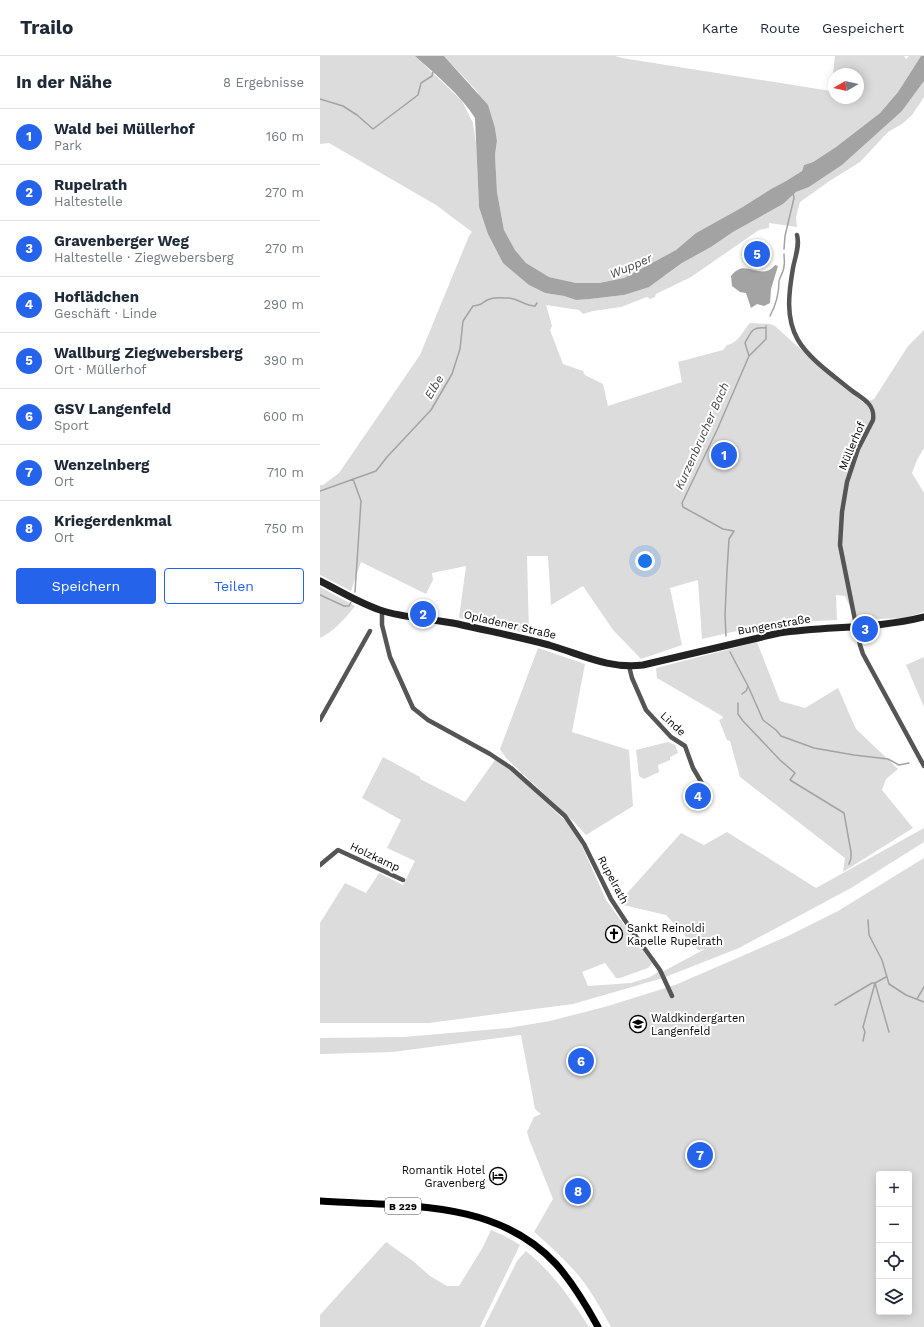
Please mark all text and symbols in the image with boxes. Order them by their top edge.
text: Trailo [20,16,73,39]
text: Karte [702,20,738,36]
text: Route [760,20,800,36]
text: Gespeichert [822,20,904,36]
north arrow [828,68,864,104]
text: In der Nähe [16,72,112,92]
text: 8 Ergebnisse [223,75,304,90]
text: Wald bei Müllerhof [54,120,195,138]
text: 1 [26,129,32,144]
text: 160 m [266,129,304,144]
text: Park [54,138,82,153]
text: Rupelrath [54,176,127,194]
text: 2 [25,185,33,200]
text: 270 m [265,185,304,200]
text: Haltestelle [54,194,123,209]
text: Gravenberger Weg [54,232,189,250]
pin: 5 [744,239,770,269]
text: 3 [25,241,33,256]
text: 270 m [265,241,304,256]
text: Haltestelle · Ziegwebersberg [54,250,234,265]
water label: Wupper [608,250,655,281]
text: Hoflädchen [54,288,139,306]
text: 4 [25,297,33,312]
text: 290 m [263,297,304,312]
text: Geschäft · Linde [54,306,157,321]
text: Wallburg Ziegwebersberg [54,344,243,362]
text: 5 [25,353,33,368]
text: 390 m [263,353,304,368]
text: Ort · Müllerhof [54,362,146,377]
water label: Elbe [421,372,447,401]
water label: Kurzenbrucher Bach [672,380,732,492]
text: GSV Langenfeld [54,400,171,418]
text: 6 [25,409,33,424]
text: 600 m [263,409,304,424]
text: Sport [54,418,89,433]
street label: Müllerhof [836,419,868,472]
pin: 1 [711,440,737,470]
text: Wenzelnberg [54,456,150,474]
text: 7 [25,465,33,480]
text: 710 m [267,465,304,480]
text: Ort [54,474,74,489]
text: Kriegerdenkmal [54,512,172,530]
text: 8 [25,521,33,536]
text: 750 m [264,521,304,536]
text: Ort [54,530,74,545]
your location [635,551,655,571]
button: Speichern [16,568,156,604]
button: Teilen [164,568,304,604]
pin: 2 [410,599,436,629]
street label: Opladener Straße [463,608,557,642]
street label: Bungenstraße [736,612,812,638]
pin: 3 [852,614,878,644]
street label: Linde [658,709,688,739]
pin: 4 [685,781,711,811]
street label: Holzkamp [348,840,402,874]
street label: Rupelrath [595,854,631,906]
place label: Sankt Reinoldi Kapelle Rupelrath [627,922,723,948]
church icon: Sankt Reinoldi Kapelle Rupelrath [604,924,624,944]
place label: Waldkindergarten Langenfeld [651,1012,745,1038]
school or university icon: Waldkindergarten Langenfeld [628,1014,648,1034]
pin: 6 [568,1046,594,1076]
pin: 7 [687,1140,713,1170]
place label: Romantik Hotel Gravenberg [402,1164,486,1190]
hotel icon: Romantik Hotel Gravenberg [488,1166,508,1186]
map controls [876,1171,912,1315]
button: + [876,1171,912,1207]
pin: 8 [565,1176,591,1206]
road number: B 229 [385,1198,421,1214]
button: − [876,1207,912,1243]
button: locate [876,1243,912,1279]
button: layers [876,1279,912,1315]

